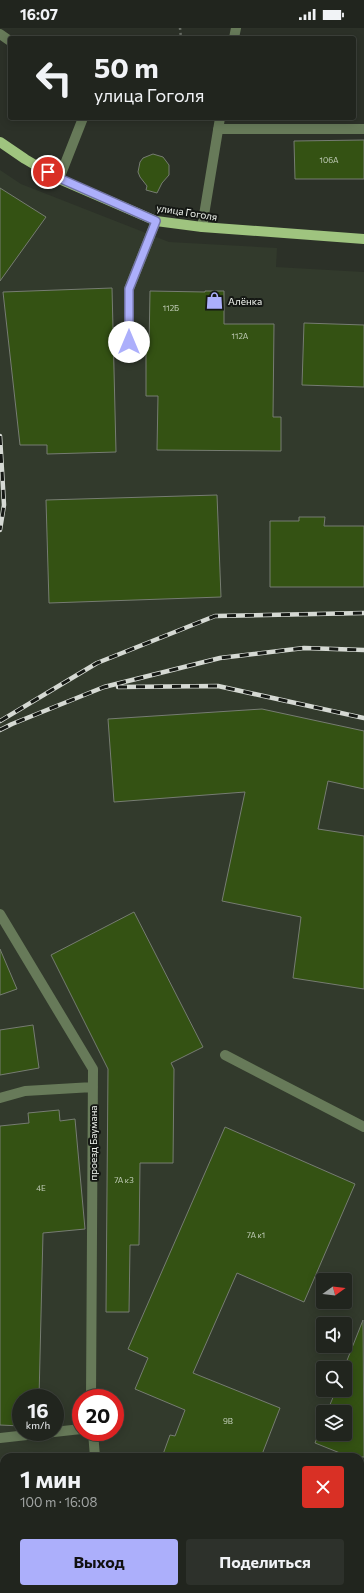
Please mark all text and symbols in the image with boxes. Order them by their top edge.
text: 16:07 [20,5,58,23]
text: 50 m [94,50,159,84]
icon: left [28,52,80,104]
text: улица Гоголя [94,84,204,106]
pin [31,155,65,189]
house number: 106А [320,155,339,165]
icon: arrive [37,161,59,183]
street label: улица Гоголя [156,201,218,223]
shop icon: Алёнка [205,291,225,311]
place label: Алёнка [228,295,262,307]
house number: 112Б [163,303,179,313]
position arrow [108,321,150,363]
house number: 112А [232,331,249,341]
street label: проезд Баумана [87,1105,99,1181]
house number: 7А к3 [114,1175,134,1185]
house number: 4E [36,1183,46,1193]
house number: 7А к1 [247,1230,265,1240]
north arrow [316,1273,352,1309]
map controls [316,1273,352,1441]
button: sound [316,1317,352,1353]
button: search [316,1361,352,1397]
speed limit sign: 20 [72,1389,124,1441]
text: 16 [27,1398,49,1422]
button: layers [316,1405,352,1441]
house number: 9В [223,1416,233,1426]
text: km/h [26,1419,50,1431]
text: 1 мин [20,1464,81,1493]
button: close [302,1466,344,1508]
text: 100 m · 16:08 [20,1494,97,1510]
button: Выход [20,1539,178,1585]
button: Поделиться [186,1539,344,1585]

